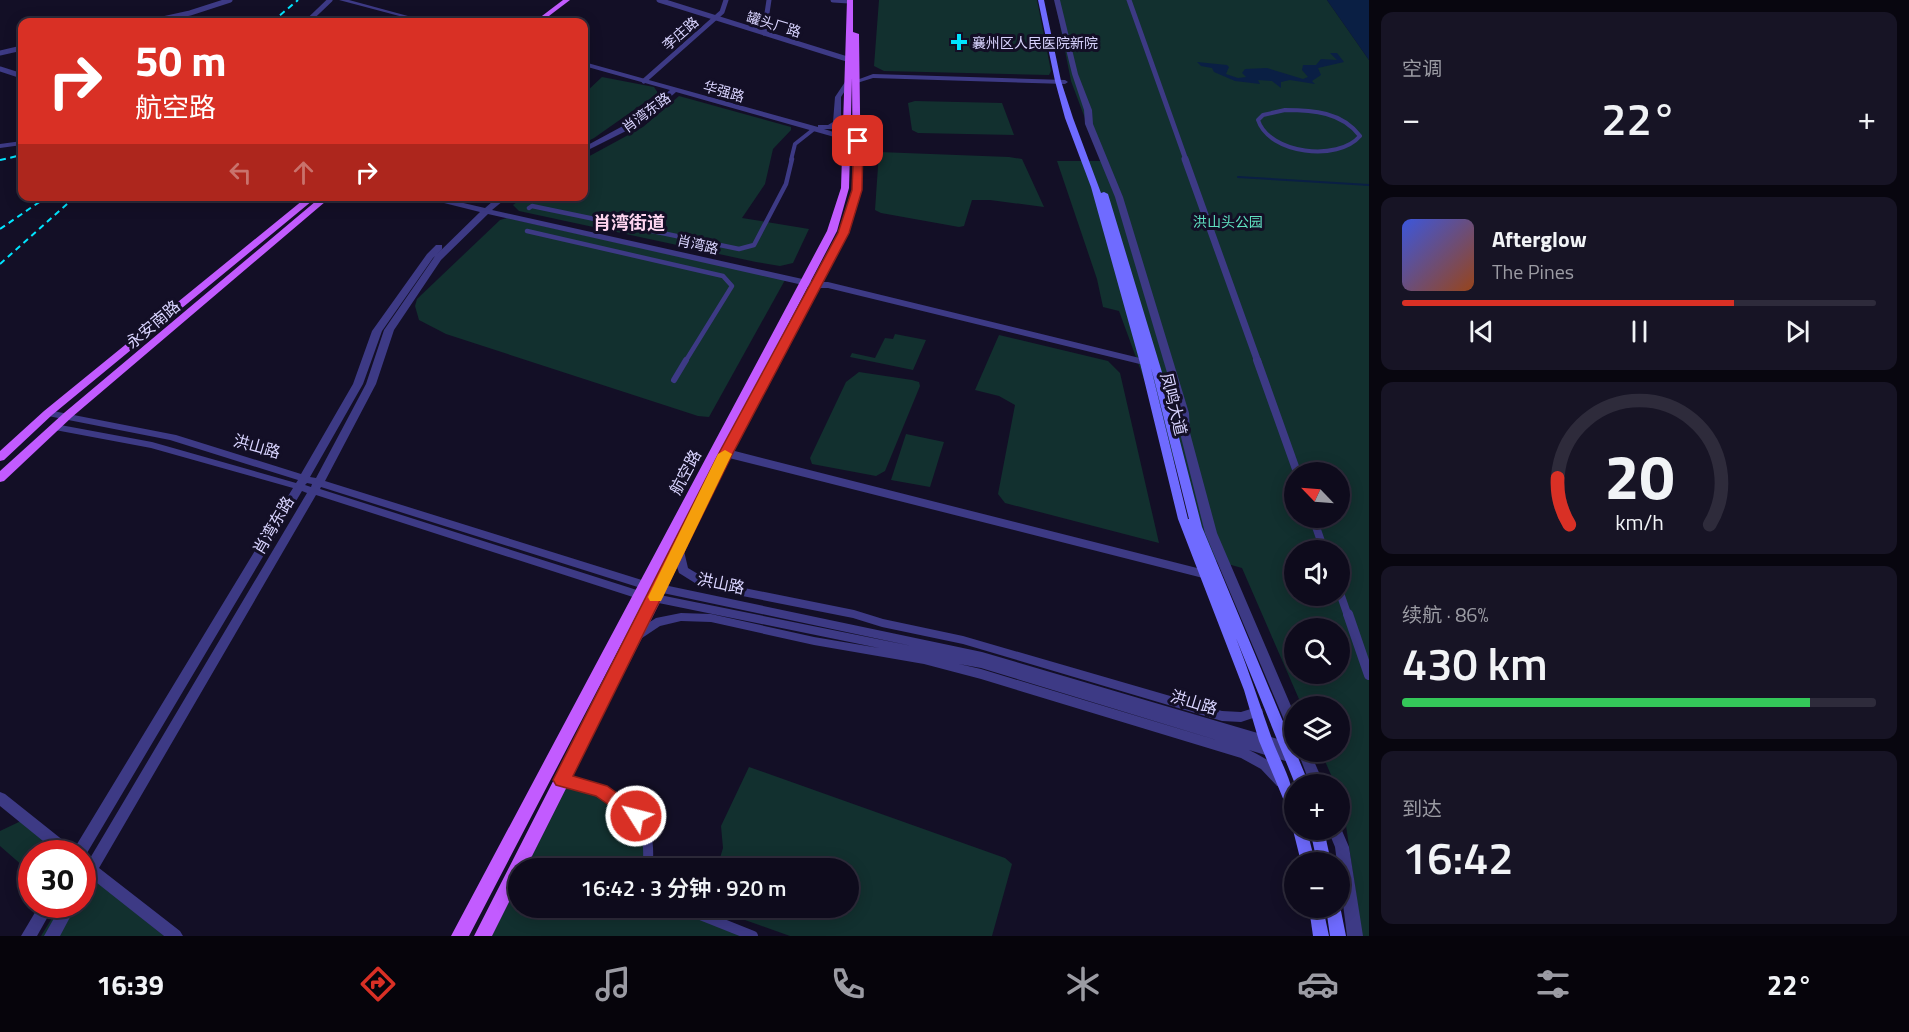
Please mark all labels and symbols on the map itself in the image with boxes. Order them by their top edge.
street label: 罐头厂路 [744,6,804,42]
street label: 李庄路 [657,11,703,55]
place label: 襄州区人民医院新院 [972,32,1098,53]
marker: 襄州区人民医院新院 [950,33,968,51]
street label: 华强路 [701,75,747,107]
street label: 肖湾东路 [617,87,675,137]
pin [832,115,883,166]
district label: 肖湾街道 [593,209,665,236]
park label: 洪山头公园 [1193,211,1263,232]
street label: 肖湾路 [675,229,721,259]
street label: 永安南路 [121,294,185,354]
street label: 凤鸣大道 [1155,370,1193,438]
street label: 洪山路 [231,428,283,464]
street label: 航空路 [663,445,707,499]
north arrow [1284,462,1350,528]
street label: 肖湾东路 [247,491,299,559]
street label: 洪山路 [695,566,747,600]
street label: 洪山路 [1168,684,1220,720]
position arrow [604,784,668,848]
speed limit sign: 30 [18,840,96,918]

